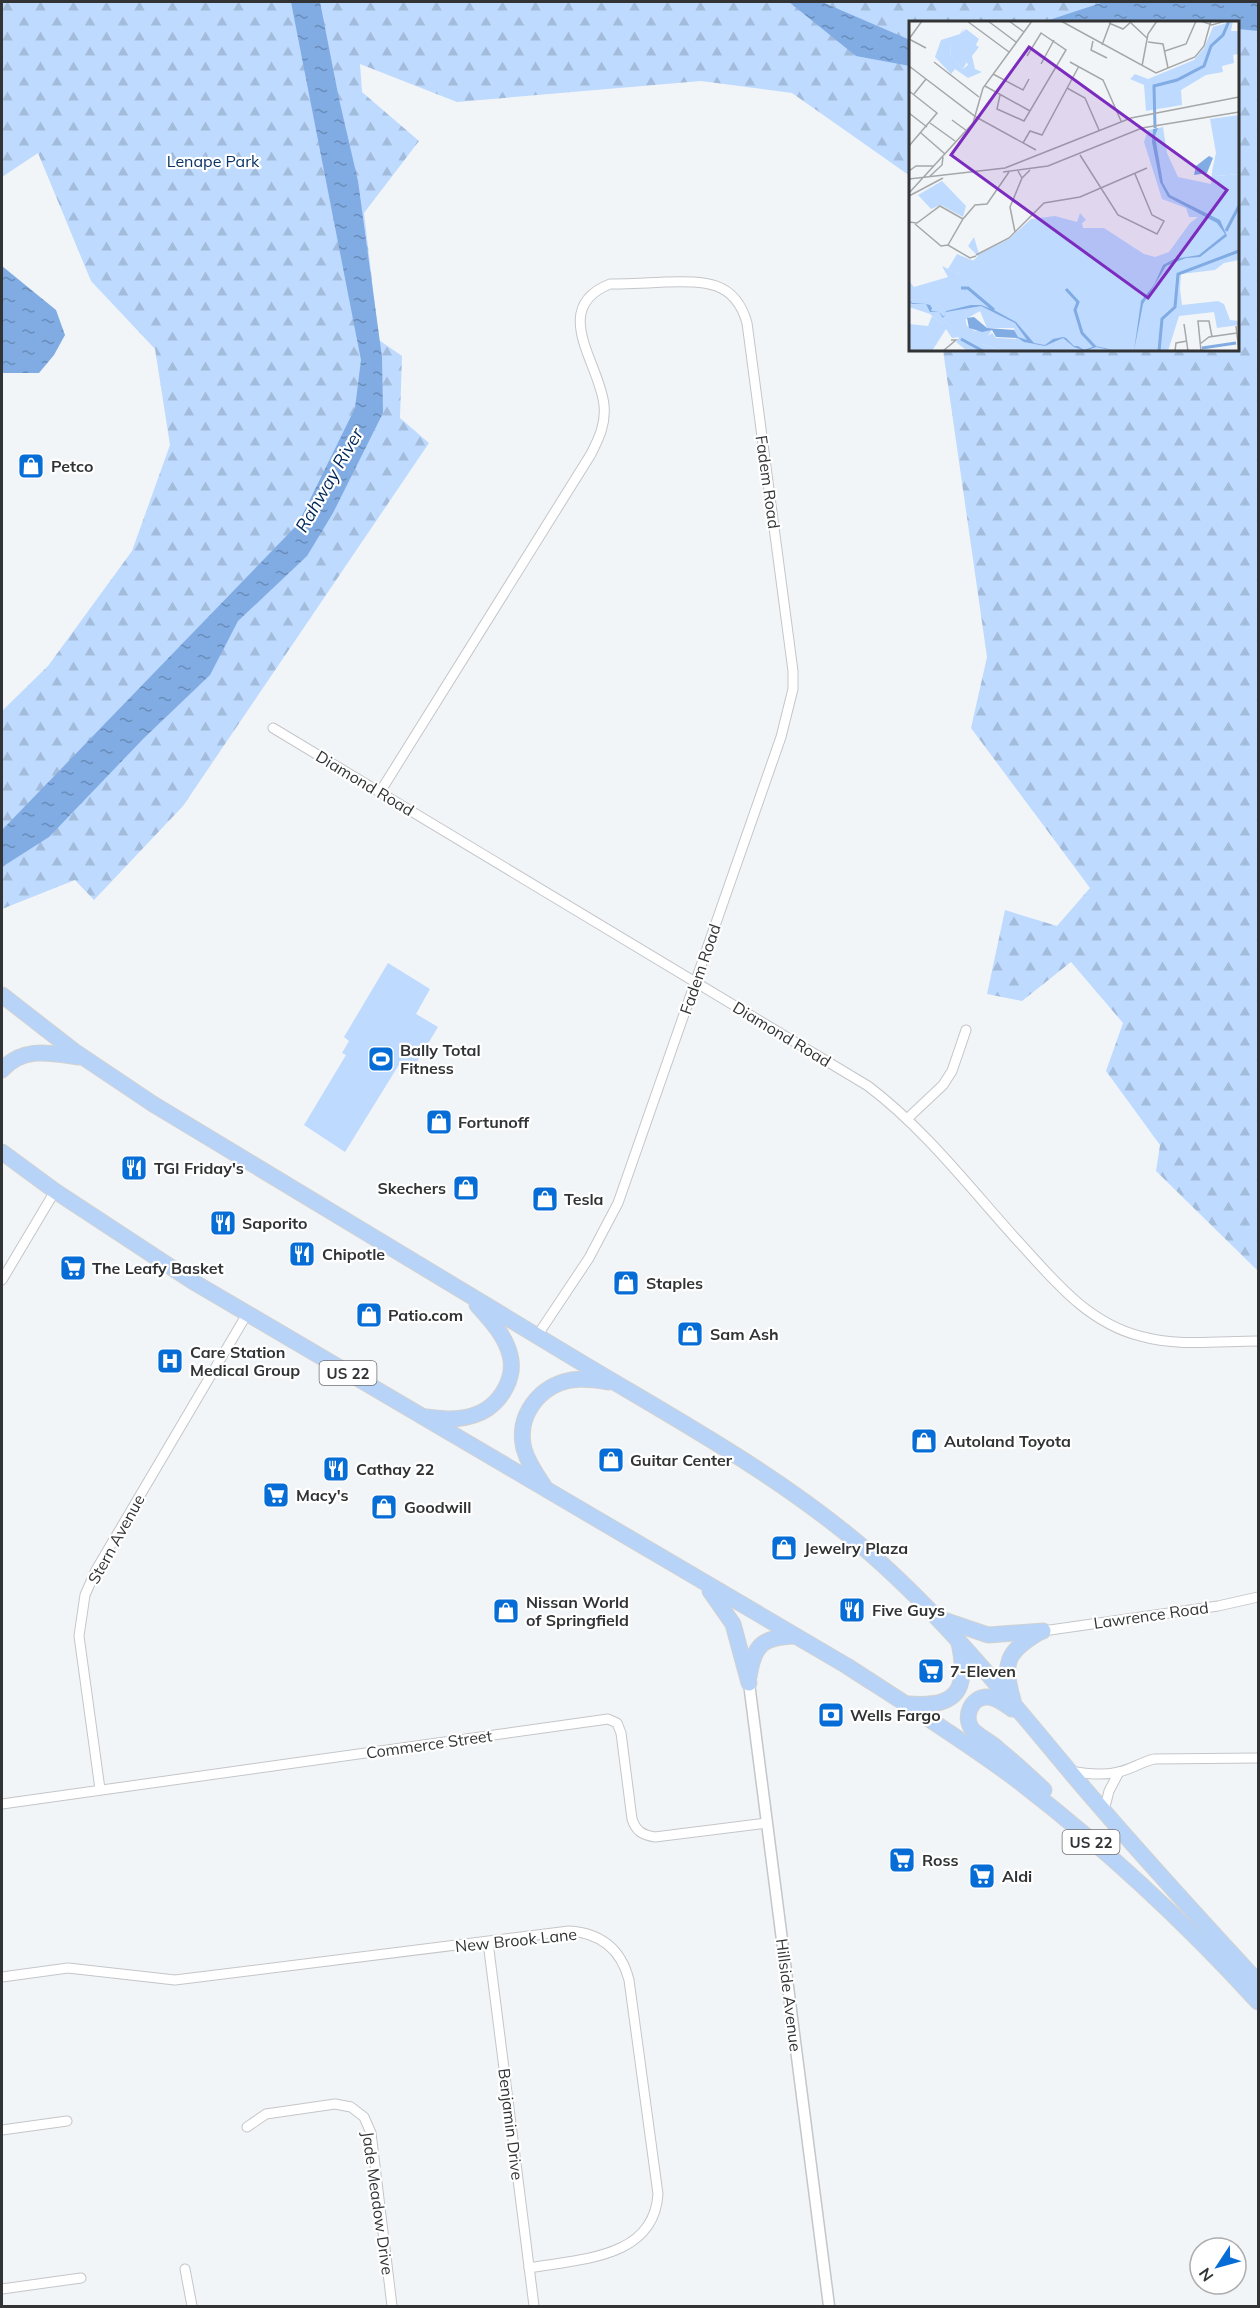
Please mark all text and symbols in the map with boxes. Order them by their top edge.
inset map [909,21,1239,351]
park label: Lenape Park [167,151,260,171]
water label: Rahway River [290,422,369,536]
street label: Fadem Road [752,434,784,530]
shop icon: Petco [16,451,46,481]
place label: Petco [51,456,93,476]
street label: Diamond Road [312,746,418,820]
street label: Fadem Road [675,921,725,1017]
street label: Diamond Road [729,997,835,1071]
place label: Bally Total Fitness [400,1040,481,1078]
sports icon: Bally Total Fitness [366,1044,396,1074]
shop icon: Fortunoff [424,1107,454,1137]
place label: Fortunoff [458,1112,530,1132]
restaurant icon: TGI Friday's [119,1153,149,1183]
place label: TGI Friday's [154,1158,244,1178]
shop icon: Skechers [451,1173,481,1203]
place label: Skechers [378,1178,446,1198]
shop icon: Tesla [530,1184,560,1214]
place label: Tesla [564,1189,604,1209]
restaurant icon: Saporito [208,1208,238,1238]
place label: Saporito [242,1213,308,1233]
restaurant icon: Chipotle [287,1239,317,1269]
place label: Chipotle [322,1244,385,1264]
supermarket icon: The Leafy Basket [58,1253,88,1283]
place label: The Leafy Basket [92,1258,224,1278]
shop icon: Staples [611,1268,641,1298]
place label: Staples [646,1273,703,1293]
shop icon: Patio.com [354,1300,384,1330]
place label: Patio.com [388,1305,463,1325]
shop icon: Sam Ash [675,1319,705,1349]
place label: Sam Ash [710,1324,779,1344]
place label: Care Station Medical Group [190,1342,300,1380]
hospital icon: Care Station Medical Group [155,1346,185,1376]
road number: US 22 [320,1361,376,1385]
shop icon: Autoland Toyota [909,1426,939,1456]
place label: Autoland Toyota [944,1431,1071,1451]
shop icon: Guitar Center [596,1445,626,1475]
place label: Guitar Center [630,1450,733,1470]
restaurant icon: Cathay 22 [321,1454,351,1484]
place label: Cathay 22 [356,1459,434,1479]
supermarket icon: Macy's [261,1480,291,1510]
place label: Macy's [296,1485,349,1505]
street label: Stern Avenue [83,1491,149,1587]
shop icon: Goodwill [369,1492,399,1522]
place label: Goodwill [404,1497,471,1517]
shop icon: Jewelry Plaza [769,1533,799,1563]
place label: Jewelry Plaza [804,1538,908,1558]
place label: Nissan World of Springfield [526,1592,629,1630]
restaurant icon: Five Guys [837,1595,867,1625]
shop icon: Nissan World of Springfield [491,1596,521,1626]
street label: Lawrence Road [1092,1597,1210,1633]
place label: Five Guys [872,1600,945,1620]
supermarket icon: 7-Eleven [916,1656,946,1686]
place label: 7-Eleven [950,1661,1016,1681]
bank icon: Wells Fargo [816,1700,846,1730]
place label: Wells Fargo [850,1705,941,1725]
street label: Commerce Street [365,1725,494,1763]
road number: US 22 [1062,1830,1120,1854]
supermarket icon: Ross [887,1845,917,1875]
place label: Ross [922,1850,959,1870]
supermarket icon: Aldi [967,1861,997,1891]
place label: Aldi [1002,1866,1032,1886]
street label: New Brook Lane [454,1924,578,1956]
street label: Hillside Avenue [772,1937,806,2053]
street label: Benjamin Drive [494,2067,528,2181]
street label: Jade Meadow Drive [358,2130,398,2276]
north arrow [1188,2236,1248,2296]
text: N [1194,2264,1218,2286]

